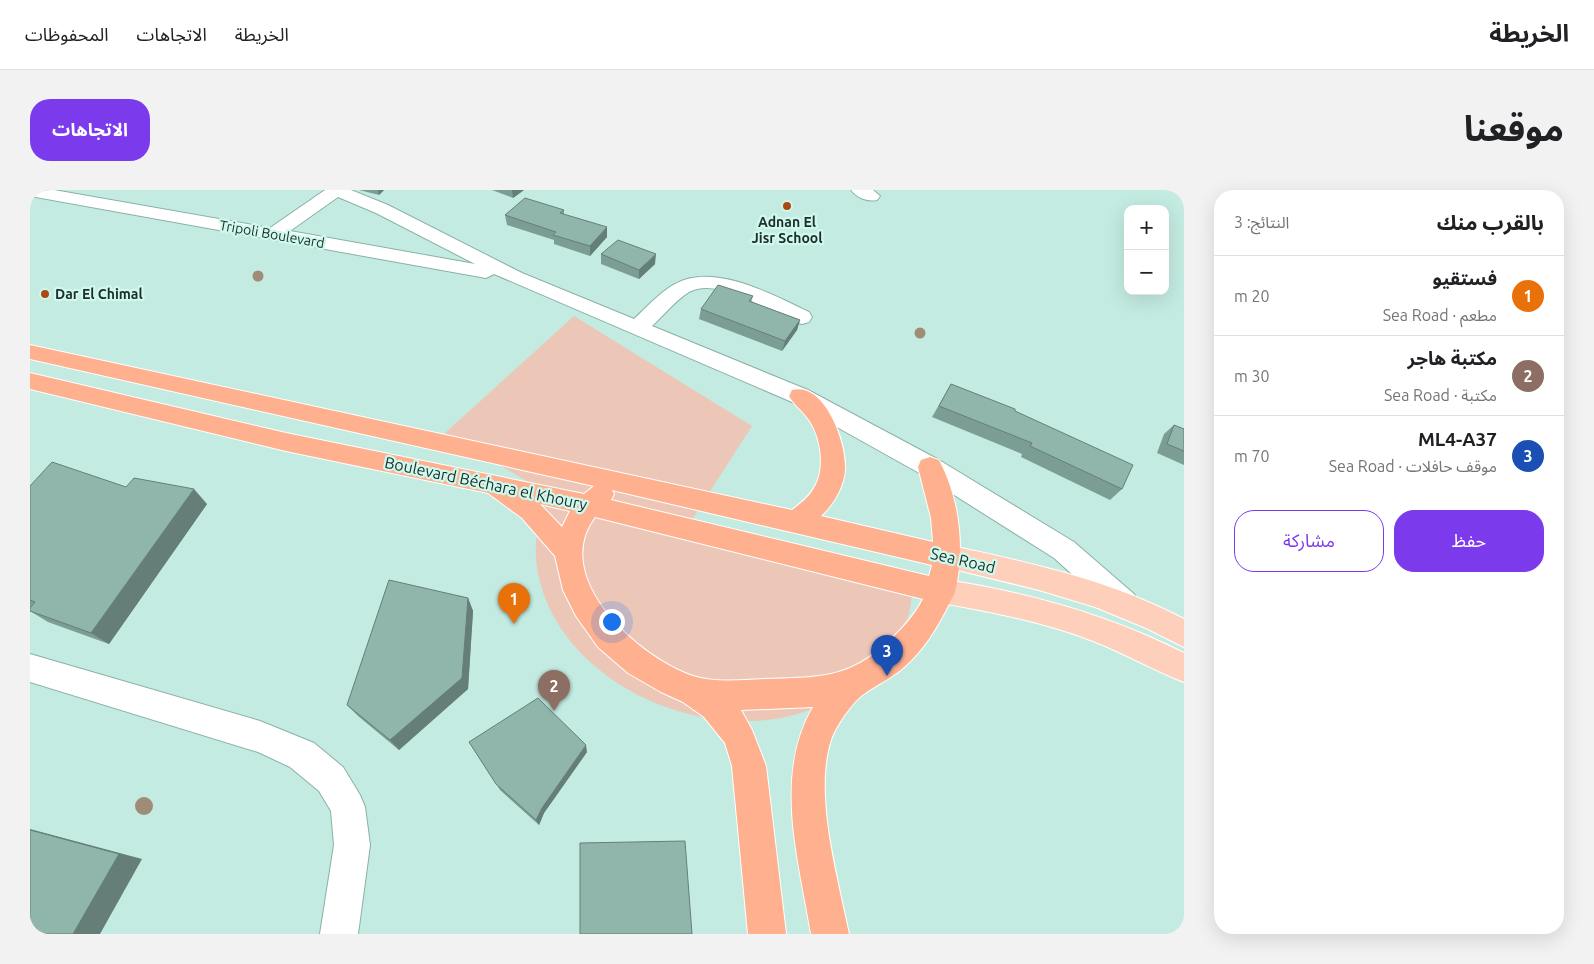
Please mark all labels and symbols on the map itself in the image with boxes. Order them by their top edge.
marker: Adnan El Jisr School [781,200,793,212]
place label: Adnan El Jisr School [752,214,822,246]
street label: Tripoli Boulevard [218,217,326,251]
place label: Dar El Chimal [55,286,143,302]
marker: Dar El Chimal [39,288,51,300]
street label: Boulevard Béchara el Khoury [383,453,589,513]
street label: Sea Road [929,544,997,576]
pin: 1 [498,583,530,624]
your location [599,609,625,635]
pin: 3 [871,635,903,676]
pin: 2 [538,670,570,711]

